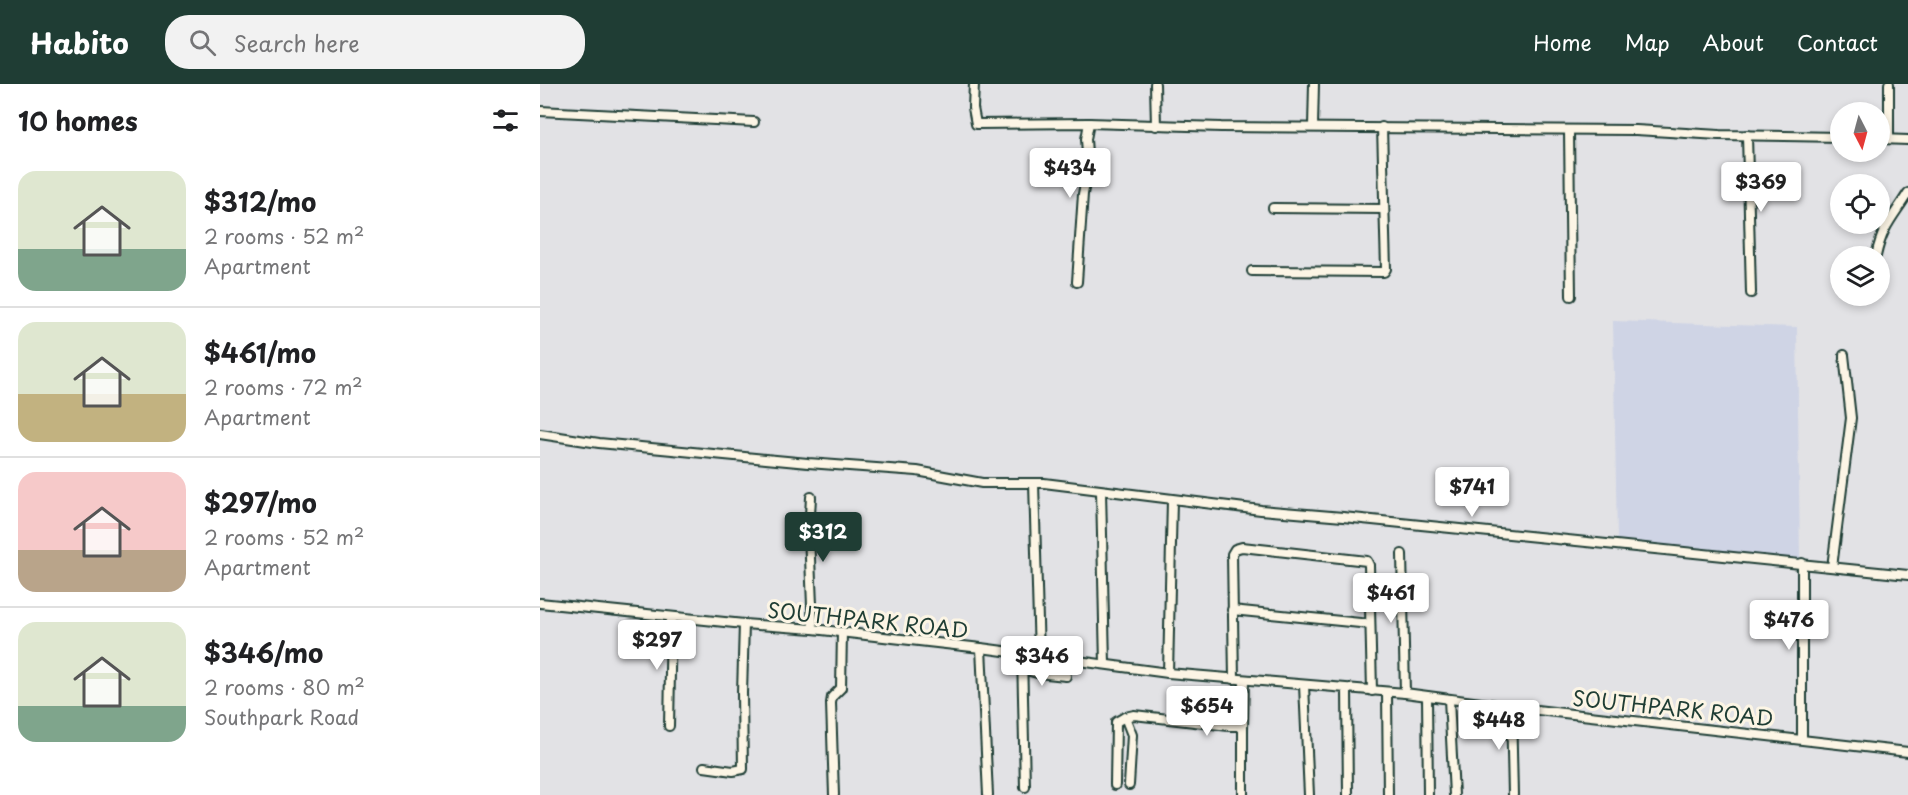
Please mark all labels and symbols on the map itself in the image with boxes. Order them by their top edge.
north arrow [1830,102,1890,162]
pin: $434 [1034,148,1106,199]
pin: $369 [1725,162,1797,213]
pin: $741 [1436,467,1508,518]
pin: $312 [787,512,859,563]
pin: $461 [1355,573,1427,624]
street label: SOUTHPARK ROAD [766,593,970,645]
pin: $476 [1753,600,1825,651]
pin: $297 [621,620,693,671]
pin: $346 [1006,636,1078,687]
street label: SOUTHPARK ROAD [1571,681,1775,733]
pin: $654 [1171,686,1243,737]
pin: $448 [1463,700,1535,751]

